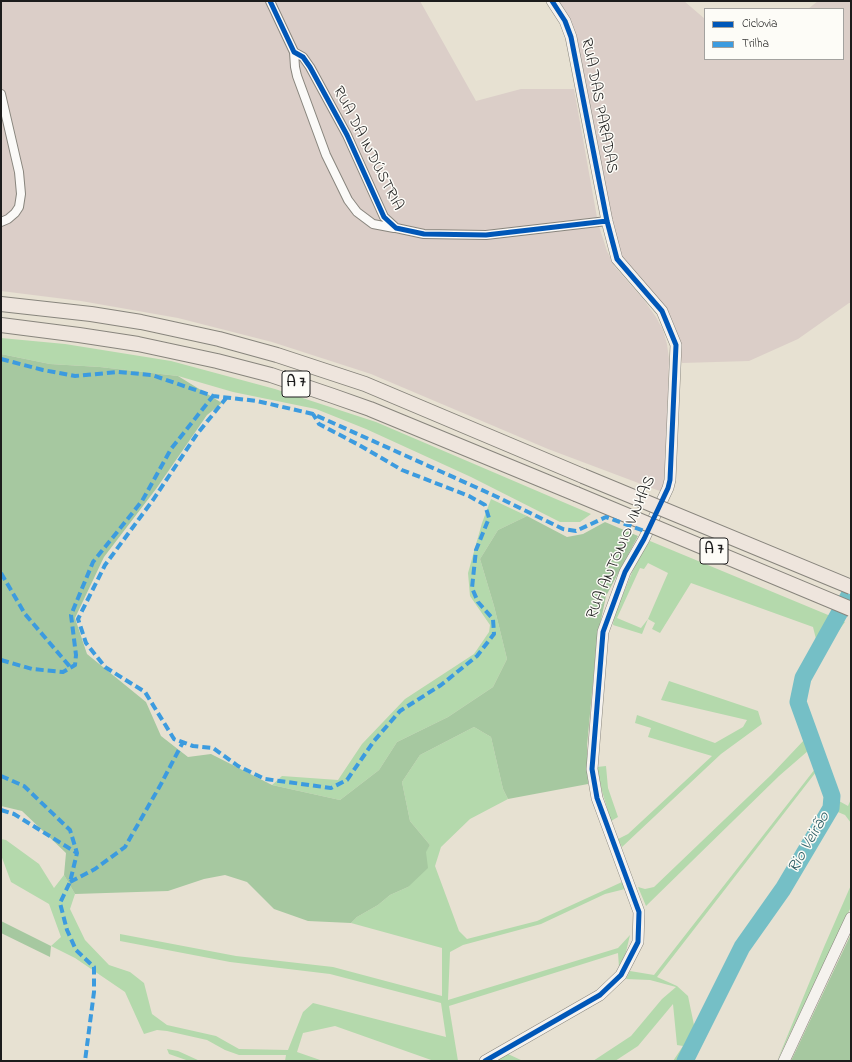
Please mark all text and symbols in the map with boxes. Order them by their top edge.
legend [704,8,844,60]
text: Ciclovia [742,15,778,33]
text: Trilha [742,35,769,53]
street label: RUA DAS PARADAS [575,37,621,175]
street label: RUA DA INDÚSTRIA [327,84,407,214]
road number: A 7 [282,371,310,397]
street label: RUA ANTÓNIO VINHAS [583,473,661,623]
road number: A 7 [700,538,728,564]
water label: Rio Veirão [784,809,836,877]

